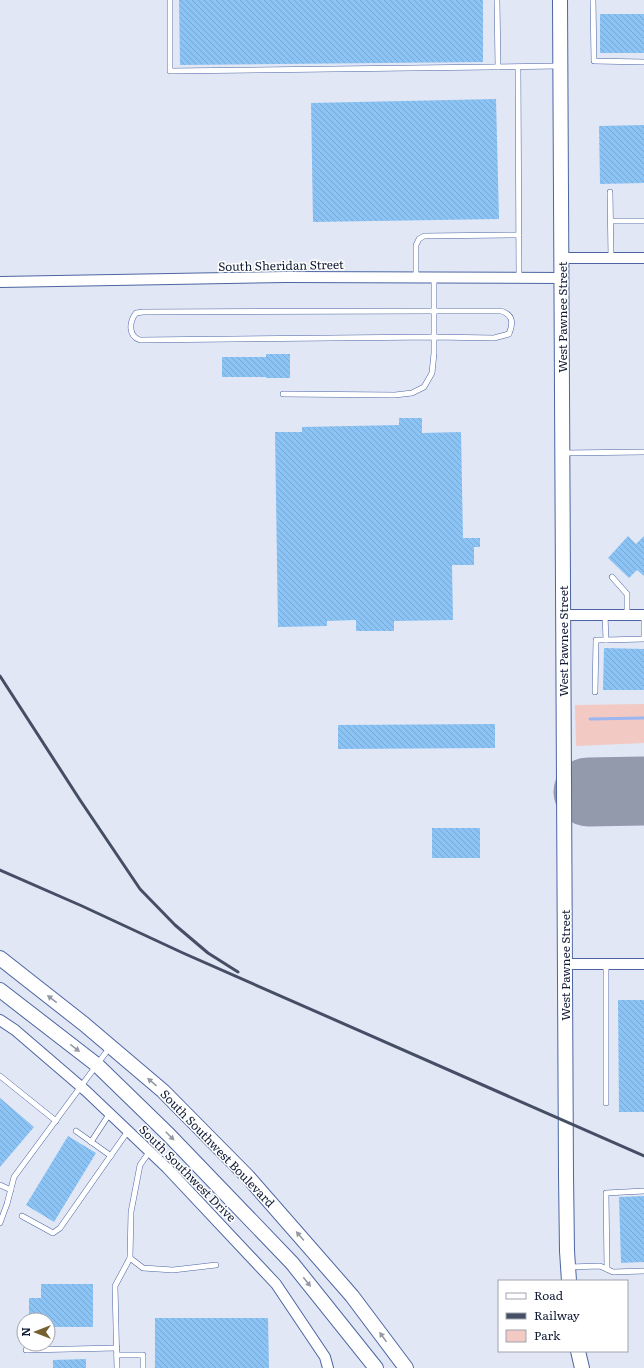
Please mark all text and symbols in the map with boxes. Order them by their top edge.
street label: South Sheridan Street [218,255,344,275]
street label: West Pawnee Street [553,261,571,373]
street label: West Pawnee Street [554,585,572,697]
street label: West Pawnee Street [556,909,574,1021]
one-way arrow [47,995,58,1003]
one-way arrow [70,1044,81,1052]
one-way arrow [147,1077,158,1086]
street label: South Southwest Boulevard [157,1085,280,1211]
street label: South Southwest Drive [135,1120,241,1226]
one-way arrow [166,1131,175,1141]
one-way arrow [296,1232,305,1241]
one-way arrow [303,1277,312,1288]
legend [498,1280,628,1352]
text: Road [534,1286,564,1304]
text: Railway [534,1306,580,1324]
north arrow [16,1312,56,1352]
text: Park [534,1326,561,1344]
text: N [17,1327,33,1337]
one-way arrow [378,1331,387,1342]

